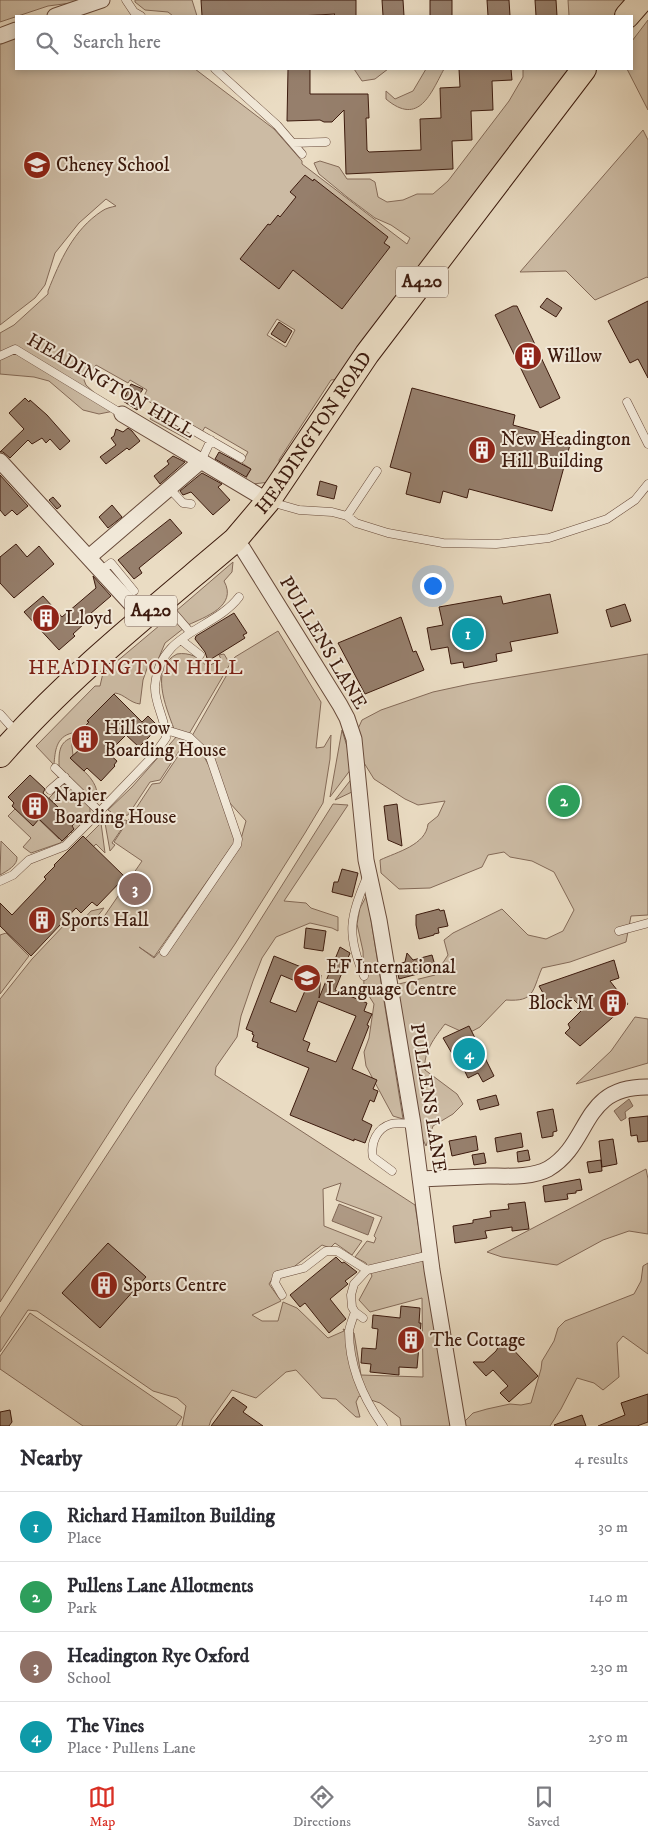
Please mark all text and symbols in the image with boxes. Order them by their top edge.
search box [15,15,633,70]
icon: search [33,29,61,57]
text: Search here [73,31,161,54]
school or university icon: Cheney School [22,150,52,180]
place label: Cheney School [56,154,170,177]
road number: A420 [396,266,448,298]
street label: HEADINGTON HILL [23,328,199,444]
building icon: Willow [513,341,543,371]
place label: Willow [546,345,602,368]
street label: HEADINGTON ROAD [250,347,377,519]
place label: New Headington Hill Building [501,428,631,473]
building icon: New Headington Hill Building [467,435,497,465]
street label: PULLENS LANE [274,572,372,714]
your location [420,573,446,599]
road number: A420 [125,596,177,626]
building icon: Lloyd [31,603,61,633]
place label: Lloyd [65,607,113,630]
pin: 1 [452,615,484,653]
district label: HEADINGTON HILL [28,656,244,681]
place label: Hillstow Boarding House [104,717,226,762]
building icon: Hillstow Boarding House [70,724,100,754]
pin: 2 [548,782,580,820]
place label: Napier Boarding House [54,784,176,829]
building icon: Napier Boarding House [20,791,50,821]
pin: 3 [119,870,151,908]
building icon: Sports Hall [27,905,57,935]
place label: Sports Hall [61,909,149,932]
place label: EF International Language Centre [326,956,457,1001]
school or university icon: EF International Language Centre [292,963,322,993]
building icon: Block M [598,988,628,1018]
place label: Block M [528,992,594,1015]
street label: PULLENS LANE [405,1022,451,1174]
pin: 4 [453,1035,485,1073]
building icon: Sports Centre [89,1270,119,1300]
place label: Sports Centre [123,1274,227,1297]
building icon: The Cottage [396,1325,426,1355]
place label: The Cottage [430,1329,526,1352]
text: Nearby [20,1446,82,1472]
text: 4 results [575,1449,628,1469]
text: Richard Hamilton Building [67,1505,275,1528]
text: 1 [33,1517,39,1537]
text: 30 m [598,1517,628,1537]
text: Place [67,1528,101,1548]
text: Pullens Lane Allotments [67,1575,253,1598]
text: 2 [32,1587,40,1607]
text: 140 m [589,1587,628,1607]
text: Park [67,1598,97,1618]
text: Headington Rye Oxford [67,1645,249,1668]
text: 3 [33,1657,39,1677]
text: 230 m [590,1657,628,1677]
text: School [67,1668,111,1688]
text: The Vines [67,1715,144,1738]
text: 4 [31,1727,41,1747]
text: 250 m [588,1727,628,1747]
text: Place · Pullens Lane [67,1738,196,1758]
tab: Map [88,1783,116,1831]
tab: Directions [293,1783,351,1831]
tab: Saved [528,1783,560,1831]

